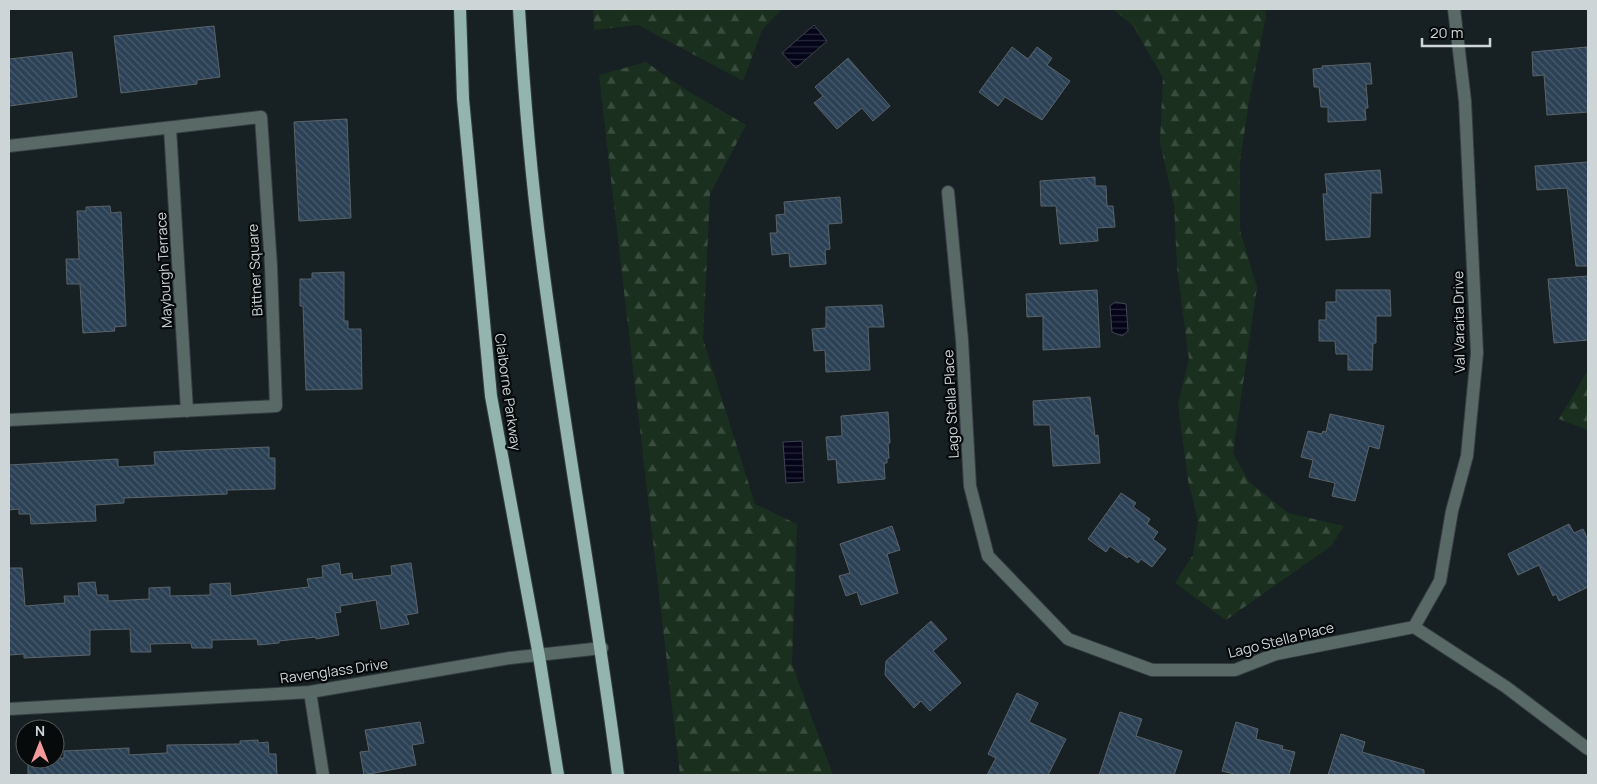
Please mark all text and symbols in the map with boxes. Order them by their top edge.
scale bar [1422,15,1490,47]
text: 20 m [1430,22,1463,43]
street label: Mayburgh Terrace [151,212,176,328]
street label: Bittner Square [243,223,266,317]
street label: Val Varaita Drive [1448,271,1469,373]
street label: Claiborne Parkway [491,332,526,452]
street label: Lago Stella Place [938,349,963,459]
street label: Lago Stella Place [1226,617,1336,662]
street label: Ravenglass Drive [279,654,389,687]
north arrow [15,719,65,769]
text: N [35,721,45,740]

